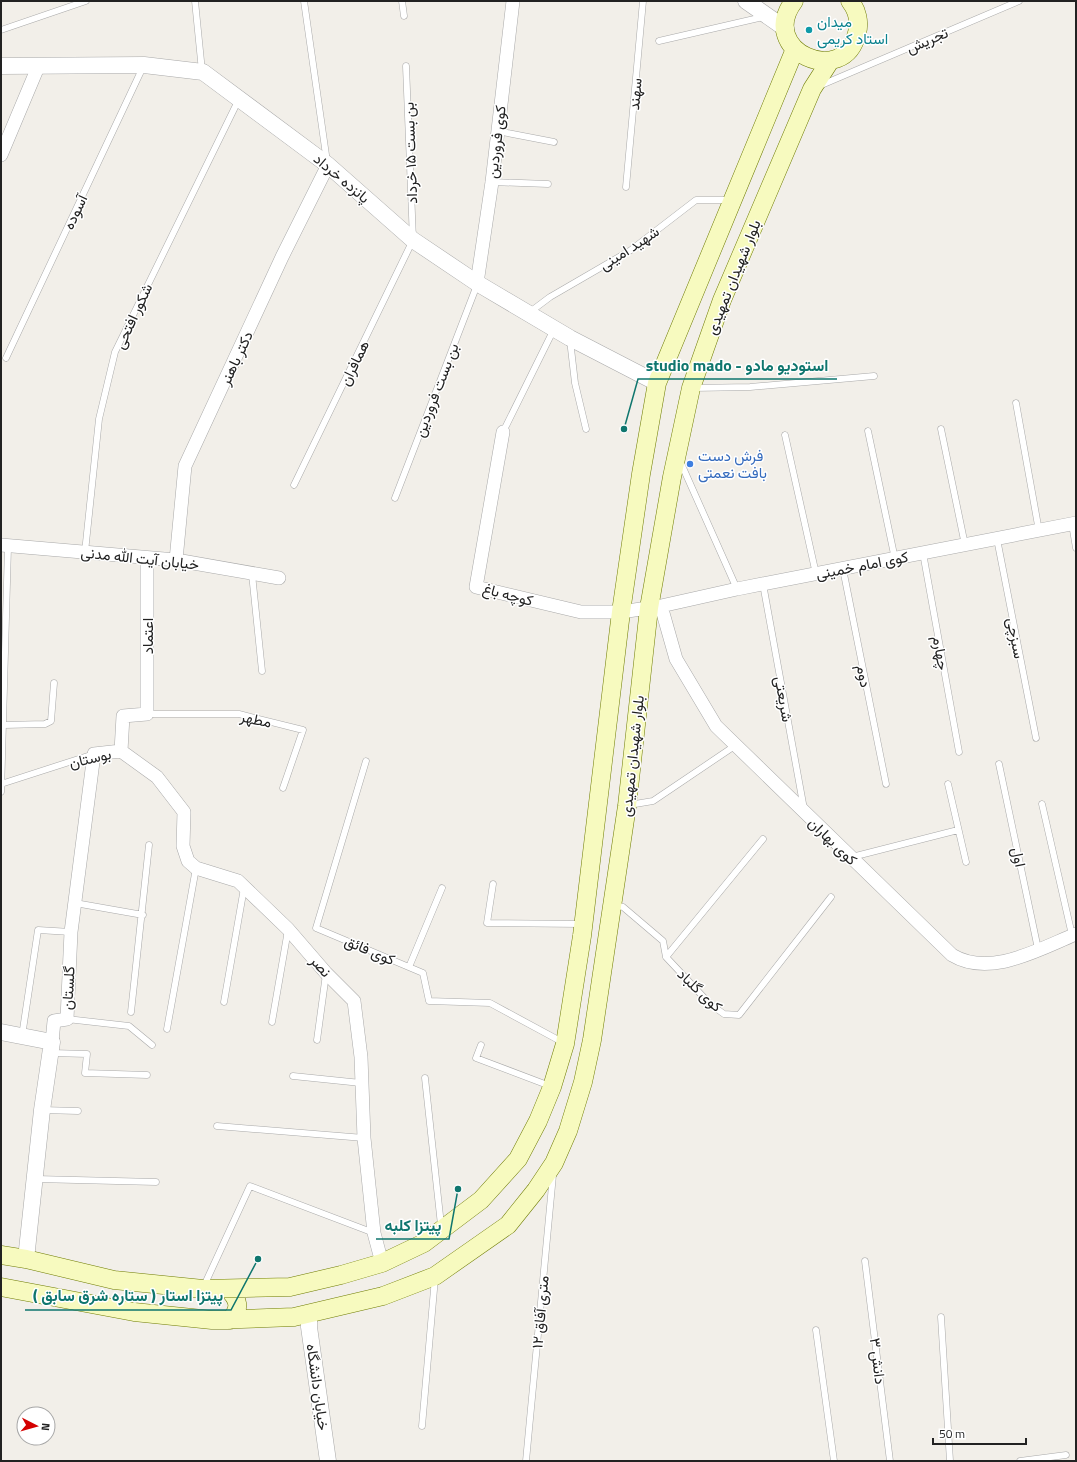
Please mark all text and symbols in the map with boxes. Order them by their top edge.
place label: میدان استاد کریمی [817,10,888,50]
street label: تجریش [902,21,952,59]
marker: میدان استاد کریمی [804,25,814,35]
street label: سهند [622,77,648,111]
street label: بن بست ۱۵ خرداد [397,102,423,204]
street label: کوی فروردین [480,104,512,180]
street label: پانزده خرداد [309,148,375,208]
street label: آسوده [57,189,94,233]
street label: بلوار شهیدان تمهیدی [699,216,767,338]
street label: شهید امینی [594,220,664,276]
street label: شکور افتحی [108,279,158,353]
street label: دکتر باهنر [213,327,259,390]
street label: همافران [333,336,375,390]
street label: بن بست فروردین [408,340,464,440]
callout: studio mado - استودیو مادو [638,351,837,379]
text: studio mado - استودیو مادو [646,353,828,377]
place label: فرش دست بافت نعمتی [698,444,767,484]
marker: فرش دست بافت نعمتی [685,459,695,469]
street label: خیابان آیت الله مدنی [80,540,200,576]
street label: کوی امام خمینی [814,545,911,585]
street label: کوچه باغ [480,576,536,612]
street label: سبزچی [1001,615,1031,661]
street label: اعتماد [136,618,159,654]
street label: چهارم [927,634,955,672]
street label: دوم [851,663,877,689]
street label: شریعتی [769,674,799,724]
street label: بلوار شهیدان تمهیدی [614,694,650,818]
street label: مطهر [237,704,274,734]
street label: بوستان [67,742,113,774]
street label: کوی بهاران [803,812,863,871]
street label: اول [1006,845,1032,869]
street label: کوی فائق [341,929,399,971]
street label: نصر [304,949,337,982]
street label: کوی گلباد [672,963,728,1017]
street label: گلستان [55,965,81,1011]
callout: پیتزا کلبه [376,1211,449,1239]
text: پیتزا کلبه [385,1213,442,1237]
street label: ۱۲ متری آفاق [525,1275,555,1349]
callout: پیتزا استار ( ستاره شرق سابق ) [25,1282,231,1310]
text: پیتزا استار ( ستاره شرق سابق ) [33,1283,223,1307]
street label: دانش ۳ [864,1336,892,1386]
street label: خیابان دانشگاه [301,1342,335,1432]
north arrow [16,1406,56,1446]
scale bar [933,1420,1026,1446]
text: N [38,1422,54,1432]
text: 50 m [939,1424,965,1443]

